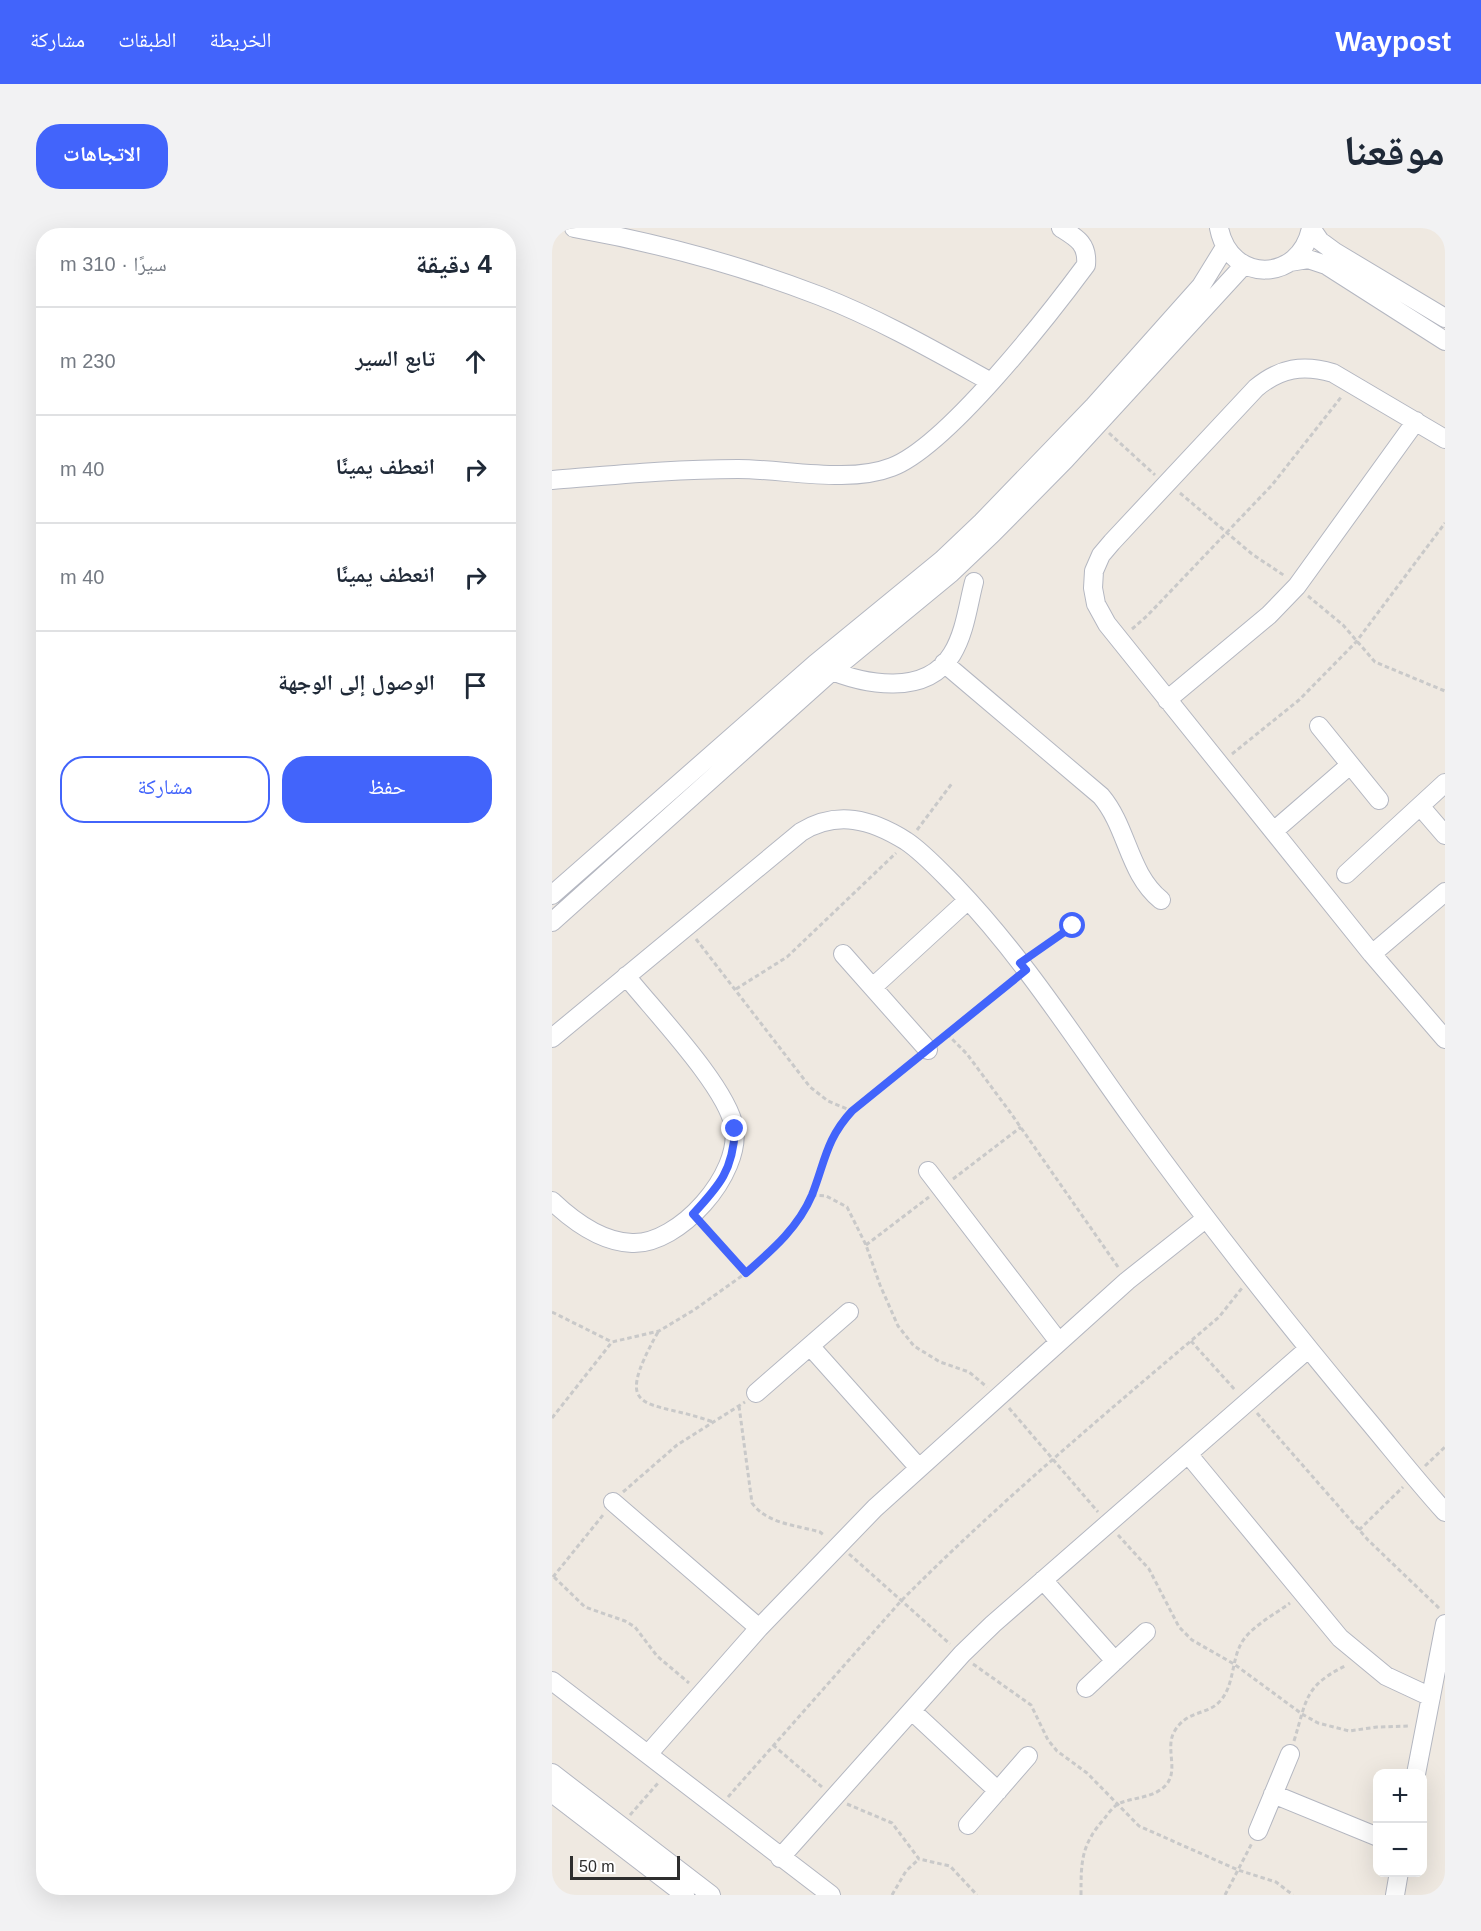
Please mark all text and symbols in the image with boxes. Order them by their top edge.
text: Waypost [1335,26,1451,57]
text: مشاركة [30,28,85,51]
text: الطبقات [118,28,177,51]
text: الخريطة [210,28,271,51]
button: الاتجاهات [36,124,168,189]
text: موقعنا [1344,127,1445,174]
text: 4 دقيقة [416,249,492,279]
text: سيرًا · 310 m [60,253,167,275]
icon: ahead [459,345,492,378]
text: تابع السير [355,346,435,371]
text: 230 m [60,350,116,372]
icon: right [459,453,492,486]
text: انعطف يمينًا [336,454,435,479]
text: 40 m [60,458,104,480]
icon: right [459,561,492,594]
text: انعطف يمينًا [336,562,435,587]
text: 40 m [60,566,104,588]
icon: arrive [459,669,492,702]
text: الوصول إلى الوجهة [278,670,435,695]
button: مشاركة [60,756,270,823]
button: حفظ [282,756,492,823]
route start [1059,912,1085,938]
route end [721,1115,747,1141]
map controls [1373,1769,1427,1877]
button: + [1373,1769,1427,1823]
button: − [1373,1823,1427,1877]
scale bar [570,1853,680,1880]
text: 50 m [579,1858,615,1875]

